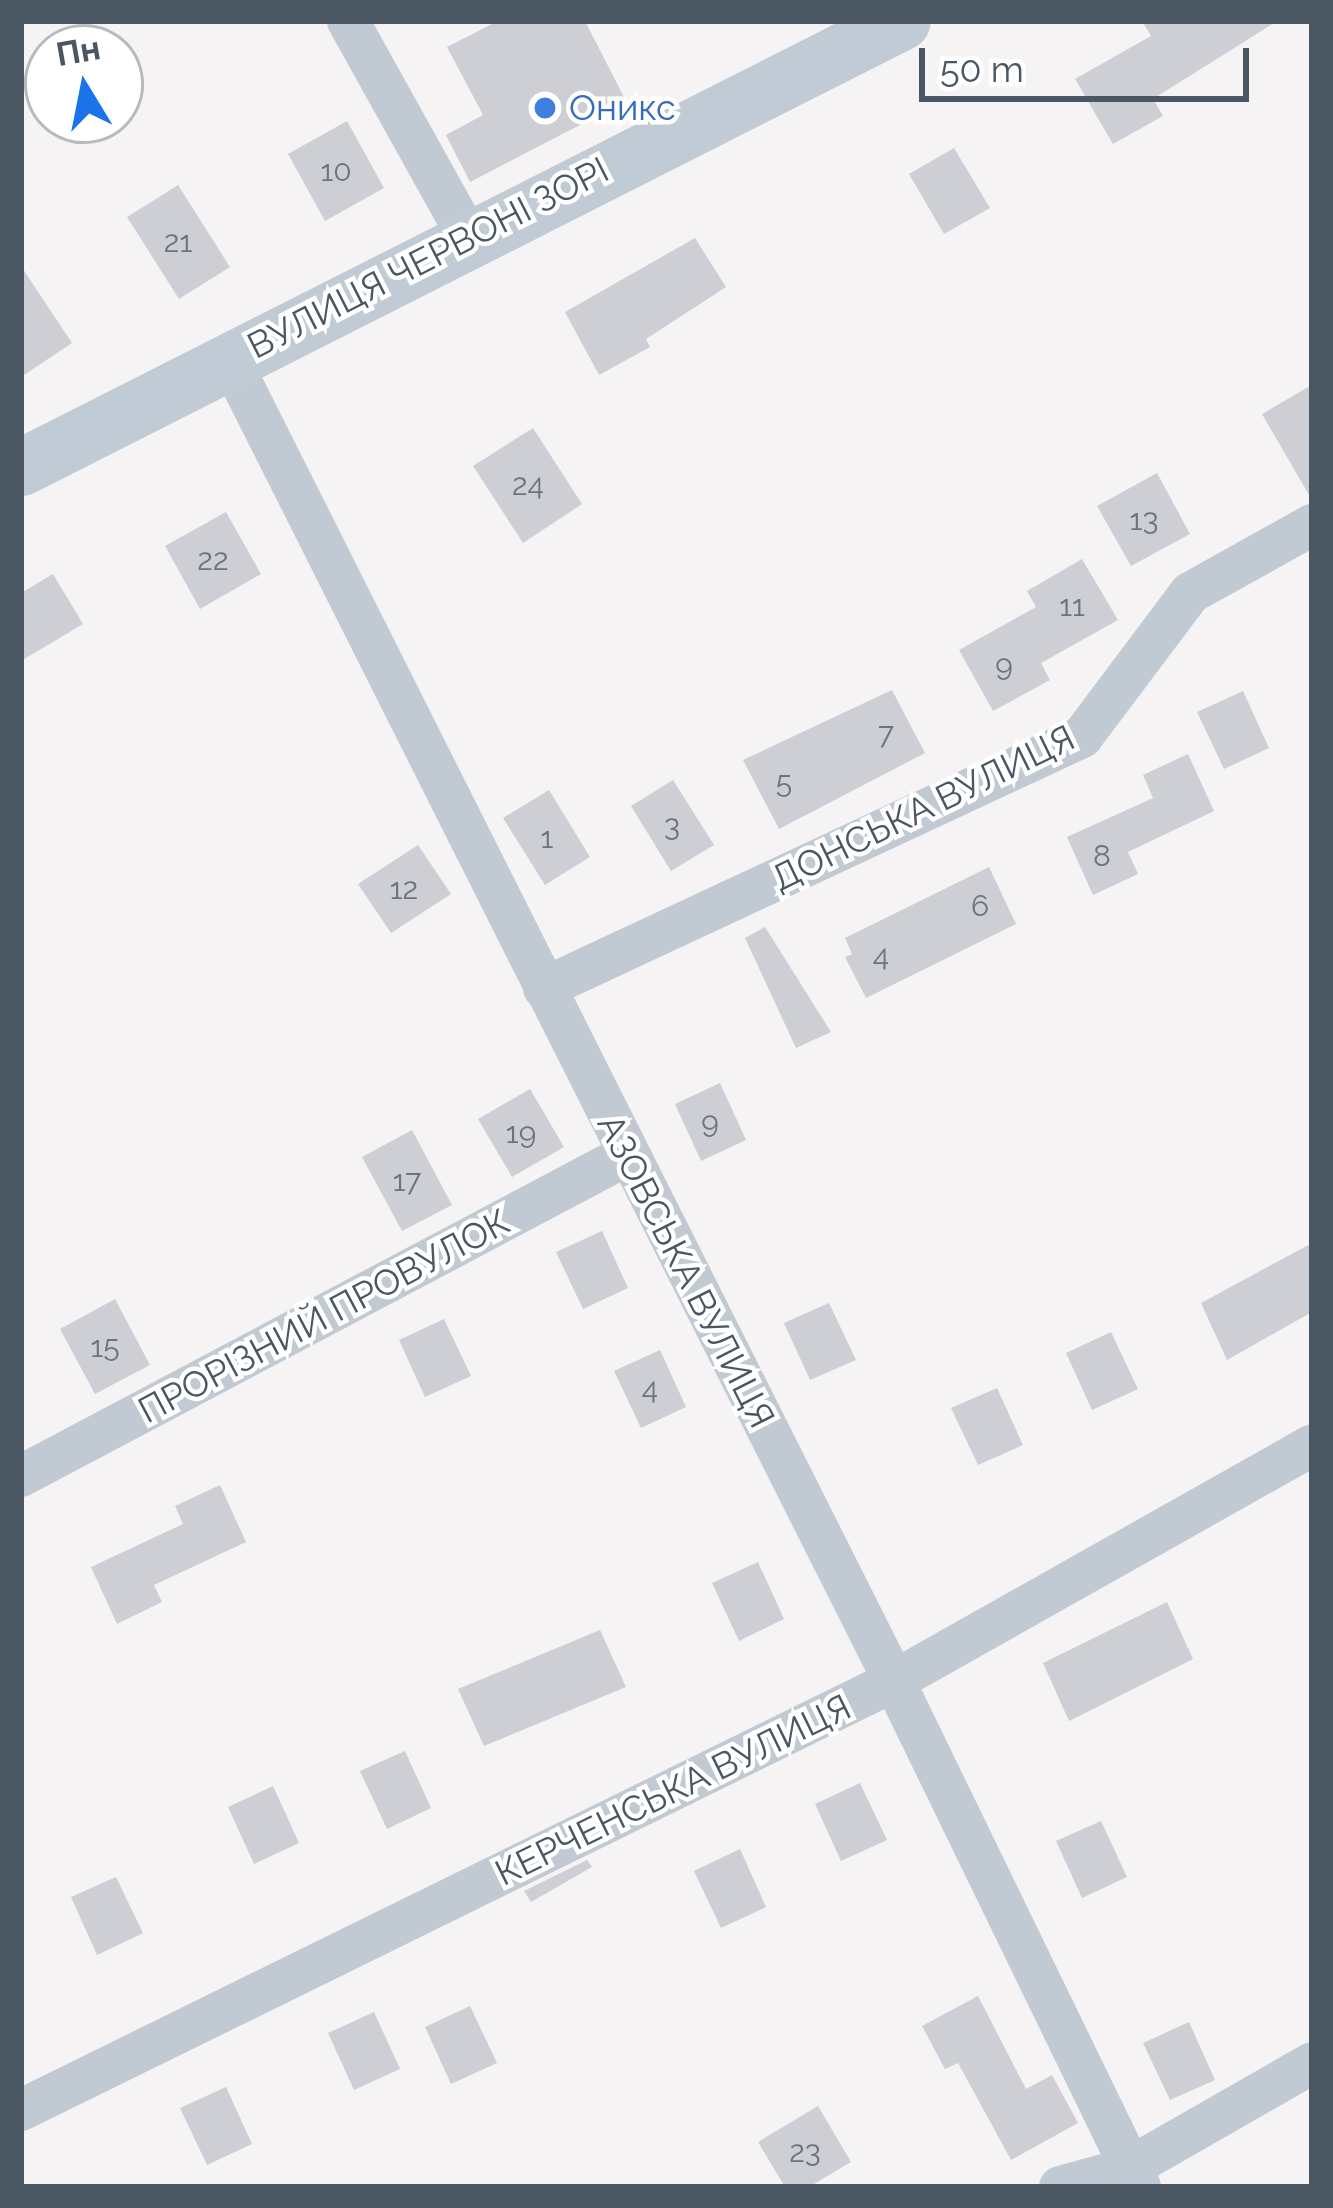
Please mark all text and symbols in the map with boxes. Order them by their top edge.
north arrow [24,24,144,144]
scale bar [925,24,1255,98]
text: Пн [53,28,103,74]
text: 50 m [940,48,1024,90]
place label: Оникс [569,86,676,130]
marker: Оникс [532,95,558,121]
street label: ВУЛИЦЯ ЧЕРВОНІ ЗОРІ [240,148,616,368]
house number: 10 [320,153,352,189]
house number: 21 [164,224,192,260]
house number: 24 [512,467,544,503]
house number: 13 [1130,502,1158,538]
house number: 22 [197,542,229,578]
house number: 11 [1059,588,1085,624]
house number: 9 [995,647,1013,683]
street label: ДОНСЬКА ВУЛИЦЯ [764,716,1082,900]
house number: 7 [878,716,894,752]
house number: 5 [776,765,792,801]
house number: 3 [664,808,680,844]
house number: 1 [541,820,553,856]
house number: 8 [1093,838,1111,874]
house number: 12 [390,871,418,907]
house number: 6 [971,888,989,924]
house number: 4 [873,938,889,974]
house number: 9 [701,1104,719,1140]
street label: АЗОВСЬКА ВУЛИЦЯ [588,1107,784,1435]
house number: 19 [506,1115,536,1151]
house number: 17 [393,1163,421,1199]
street label: ПРОРІЗНИЙ ПРОВУЛОК [131,1200,517,1432]
house number: 15 [90,1329,120,1365]
house number: 4 [642,1371,658,1407]
street label: КЕРЧЕНСЬКА ВУЛИЦЯ [488,1685,858,1895]
house number: 23 [789,2134,821,2170]

